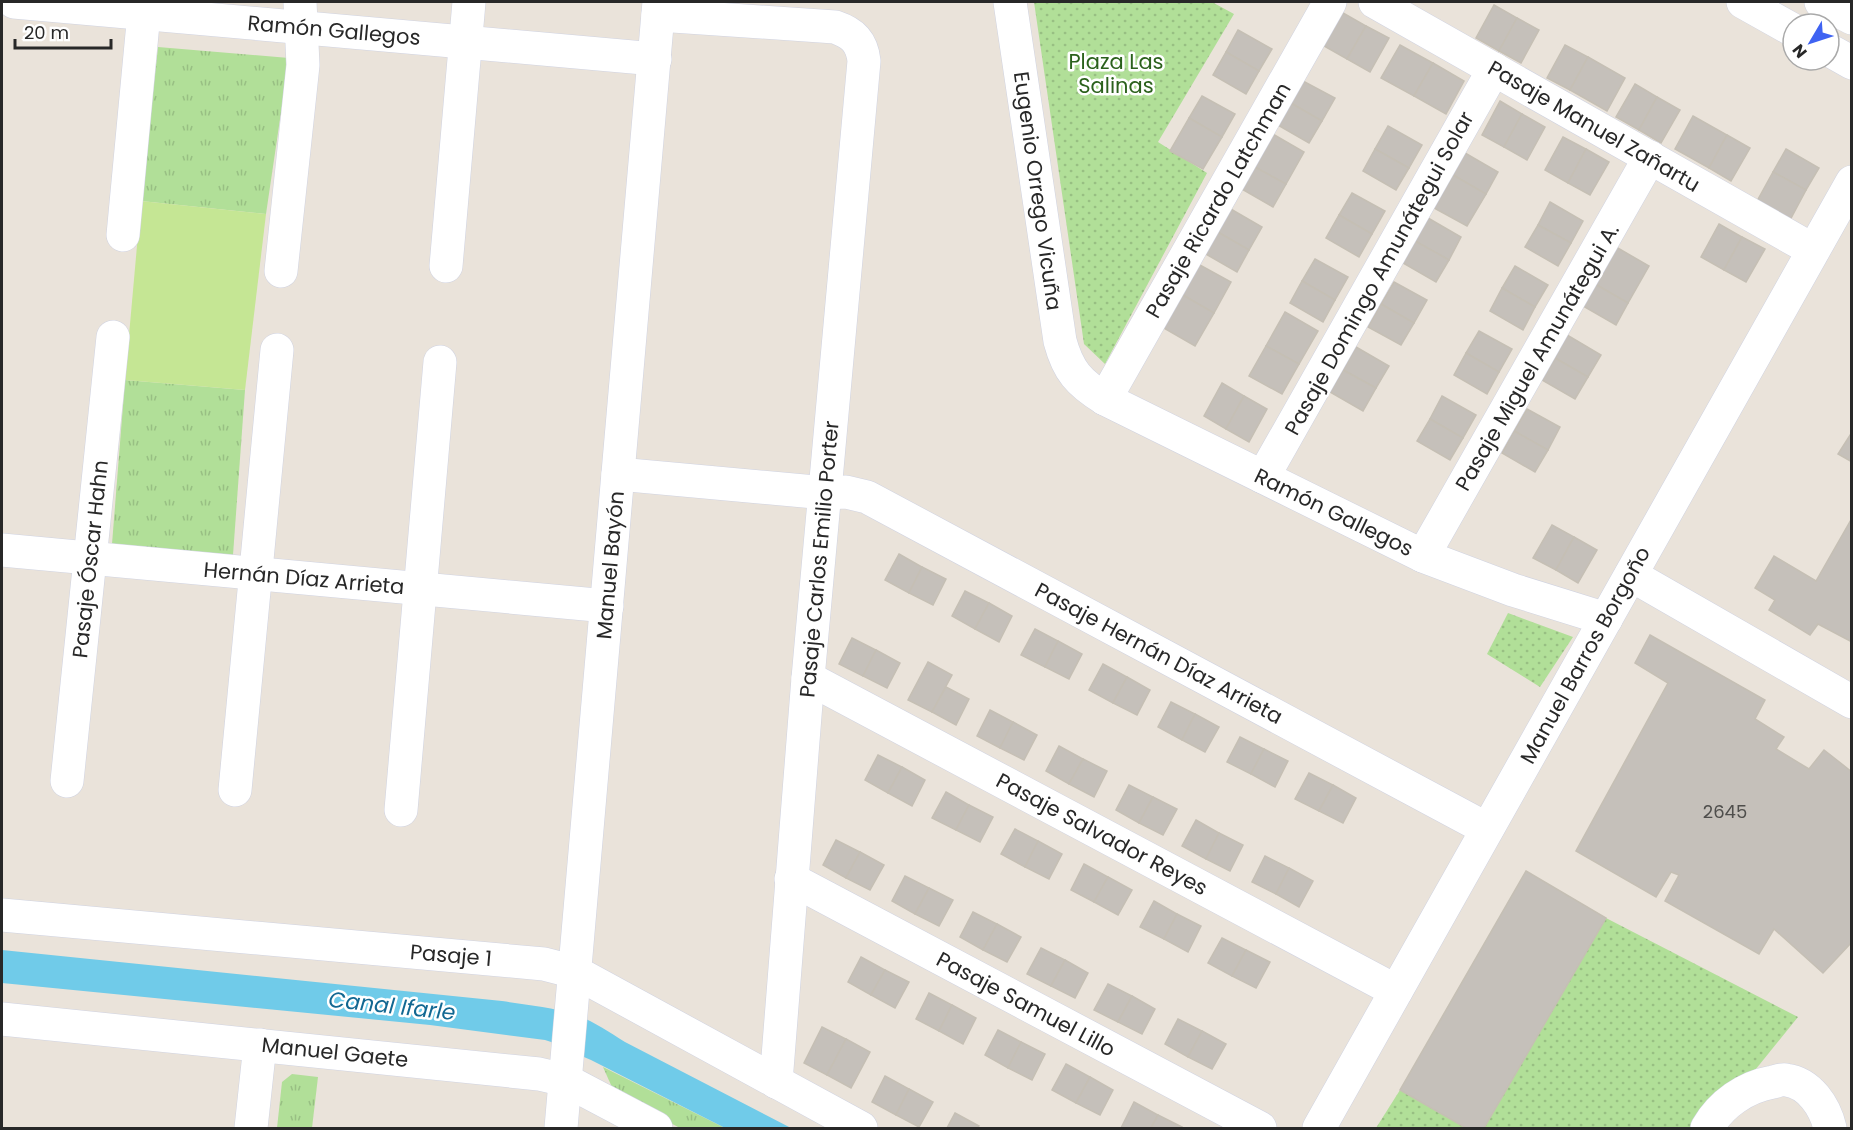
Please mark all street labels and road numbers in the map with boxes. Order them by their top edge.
street label: Ramón Gallegos [246,8,422,52]
street label: Pasaje Manuel Zañartu [1483,53,1705,199]
street label: Eugenio Orrego Vicuña [1007,70,1069,312]
street label: Pasaje Ricardo Latchman [1139,77,1297,323]
street label: Pasaje Domingo Amunátegui Solar [1278,106,1480,440]
street label: Pasaje Miguel Amunátegui A. [1448,218,1626,496]
street label: Pasaje Carlos Emilio Porter [792,419,846,699]
street label: Pasaje Óscar Hahn [65,459,115,659]
street label: Ramón Gallegos [1250,461,1418,563]
street label: Manuel Bayón [589,490,631,640]
street label: Manuel Barros Borgoño [1513,541,1657,769]
street label: Hernán Díaz Arrieta [202,555,406,601]
street label: Pasaje Hernán Díaz Arrieta [1030,575,1288,731]
street label: Pasaje Salvador Reyes [991,766,1213,902]
street label: Pasaje 1 [409,937,493,973]
street label: Pasaje Samuel Lillo [931,945,1121,1063]
street label: Manuel Gaete [260,1030,410,1074]

